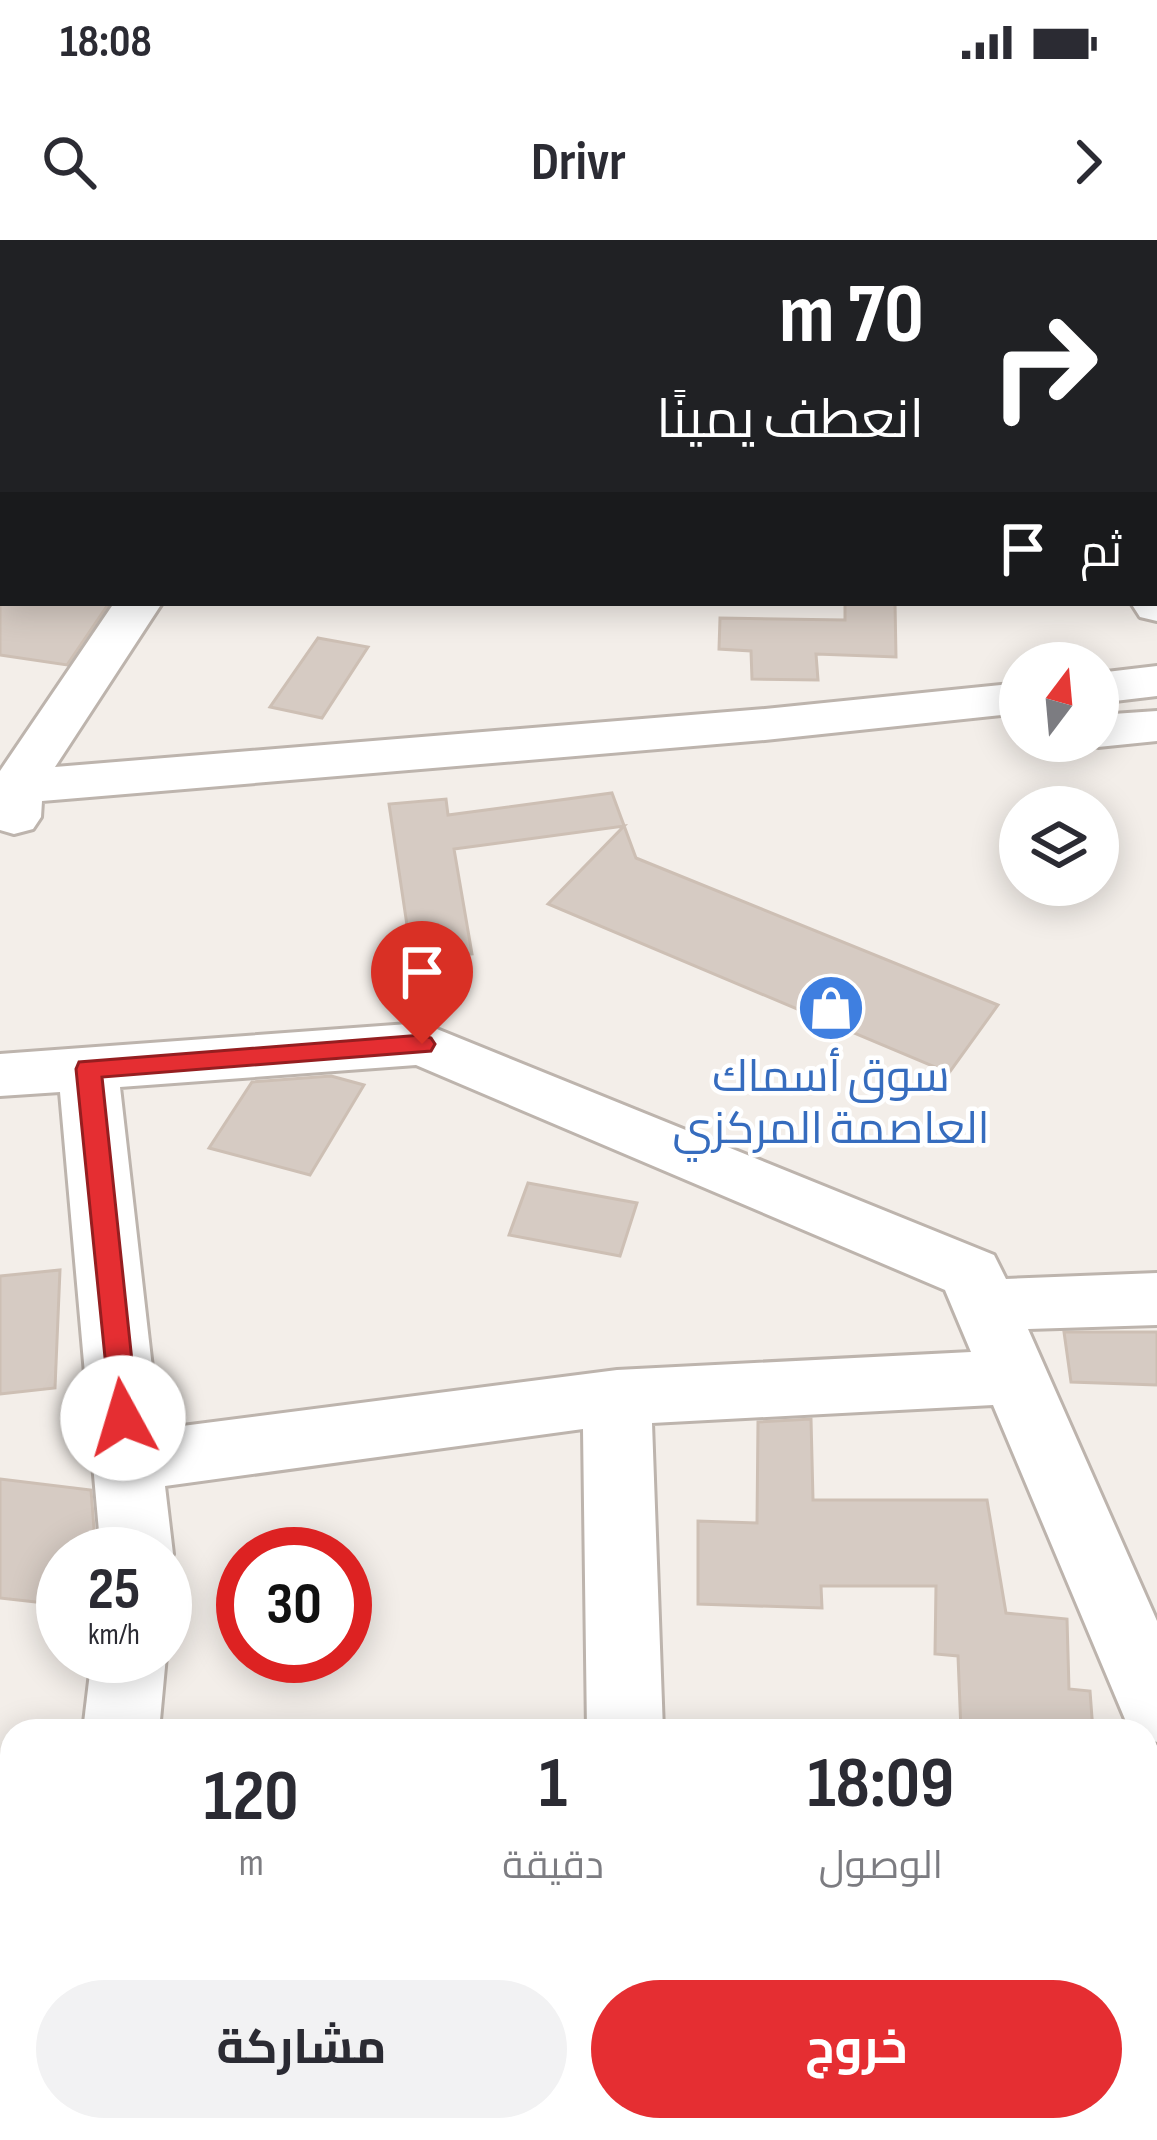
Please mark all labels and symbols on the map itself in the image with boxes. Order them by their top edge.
north arrow [999,642,1119,762]
pin [371,921,473,1044]
shop icon: سوق أسماك العاصمة المركزي [796,973,866,1043]
place label: سوق أسماك العاصمة المركزي [672,1047,990,1162]
position arrow [60,1355,186,1481]
speed limit sign: 30 [216,1527,372,1683]

